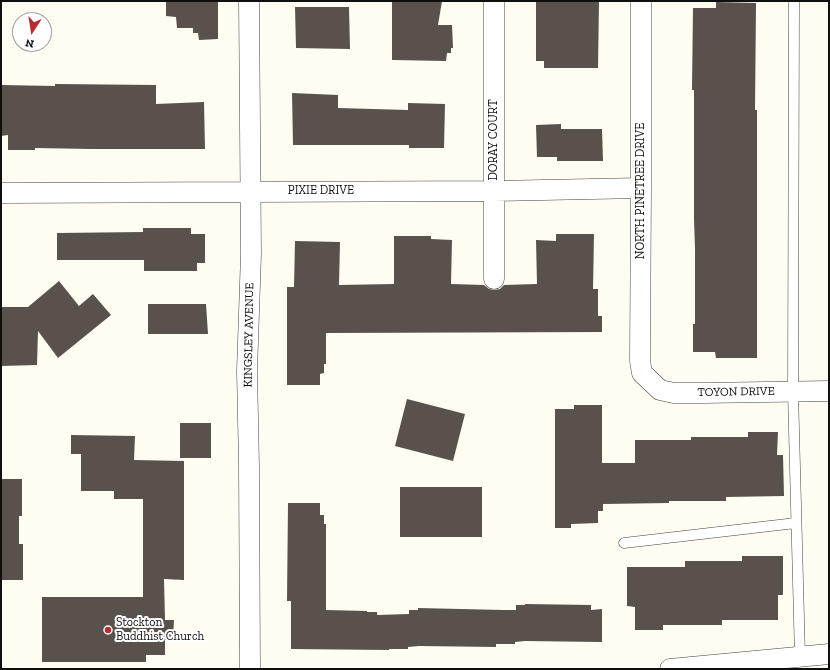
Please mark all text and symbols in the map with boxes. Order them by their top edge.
north arrow [12,12,52,52]
text: N [24,36,35,50]
street label: DORAY COURT [487,99,501,181]
street label: NORTH PINETREE DRIVE [634,123,648,259]
street label: PIXIE DRIVE [288,184,354,198]
street label: KINGSLEY AVENUE [241,282,257,388]
street label: TOYON DRIVE [697,384,775,400]
place label: Stockton Buddhist Church [116,616,204,644]
marker: Stockton Buddhist Church [103,625,113,635]

